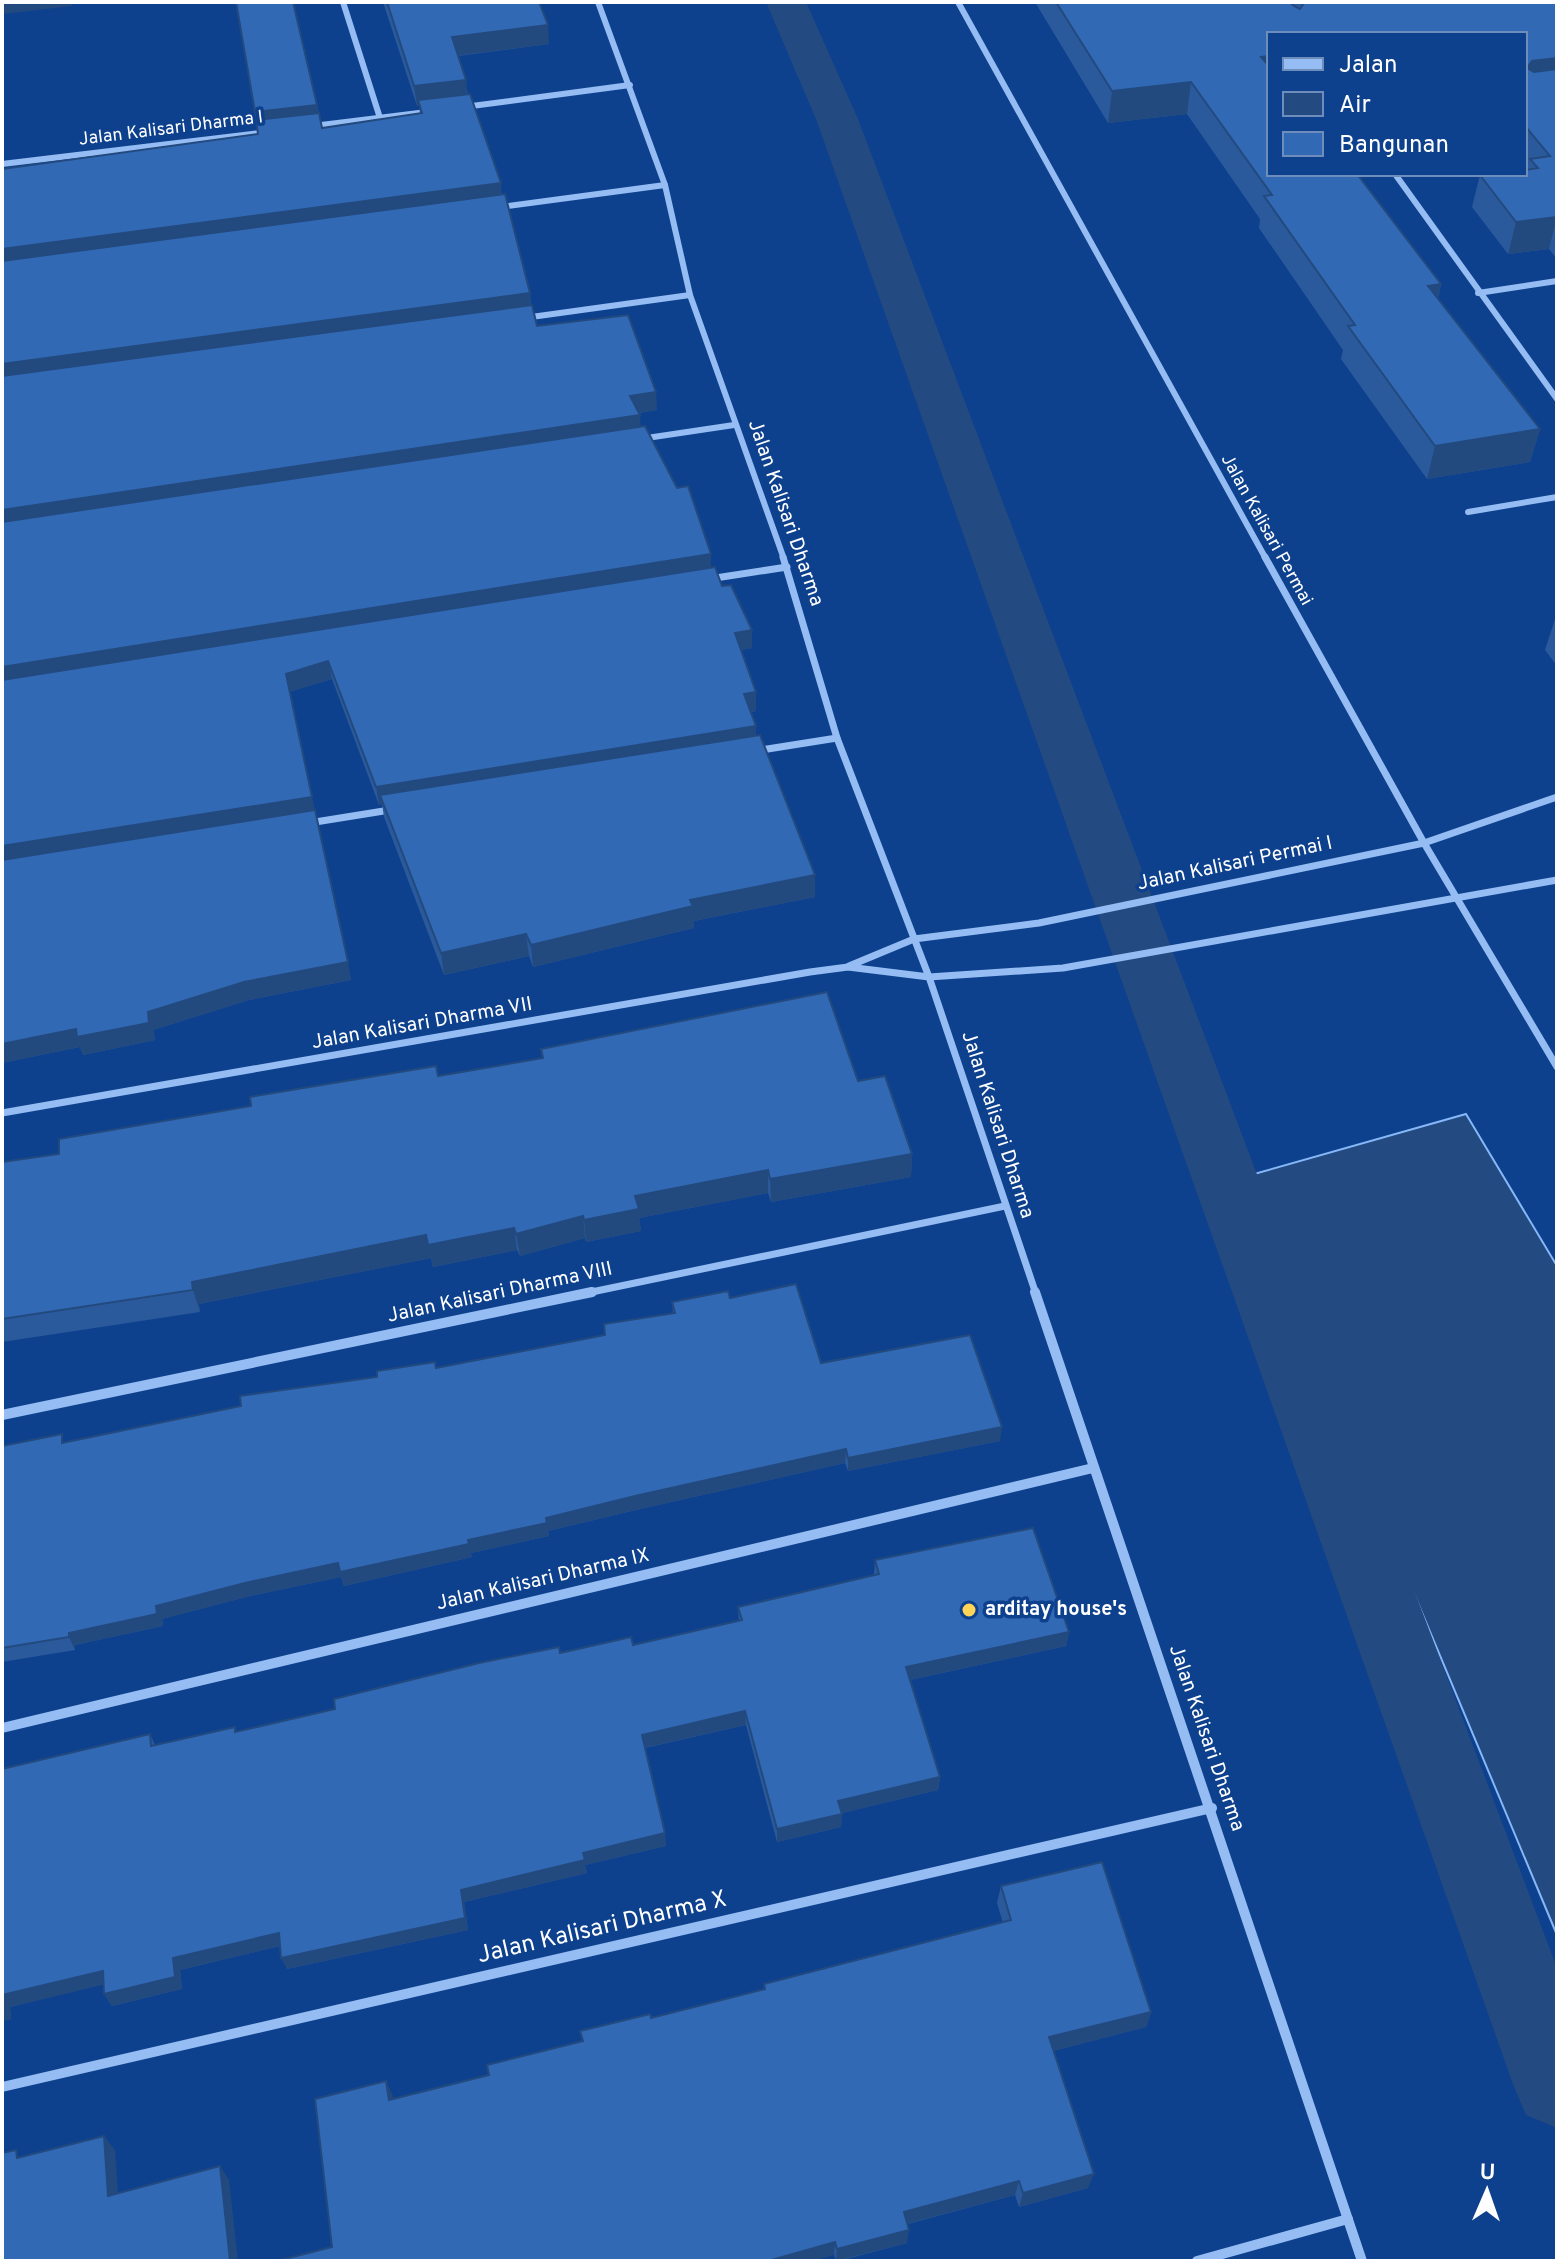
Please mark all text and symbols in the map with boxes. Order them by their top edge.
legend [1267,32,1527,176]
text: Jalan [1339,51,1397,81]
text: Air [1339,91,1371,121]
street label: Jalan Kalisari Dharma I [78,106,264,152]
text: Bangunan [1339,131,1449,161]
street label: Jalan Kalisari Dharma [741,416,829,610]
street label: Jalan Kalisari Permai [1215,450,1317,610]
street label: Jalan Kalisari Permai I [1135,831,1335,897]
street label: Jalan Kalisari Dharma VII [310,992,534,1056]
street label: Jalan Kalisari Dharma [954,1028,1040,1222]
street label: Jalan Kalisari Dharma VIII [385,1256,615,1330]
street label: Jalan Kalisari Dharma IX [434,1543,652,1617]
place label: arditay house's [985,1597,1127,1623]
marker: arditay house's [960,1601,978,1619]
street label: Jalan Kalisari Dharma [1162,1641,1250,1835]
street label: Jalan Kalisari Dharma X [474,1885,730,1971]
north arrow [1447,2151,1527,2231]
text: U [1479,2160,1496,2187]

